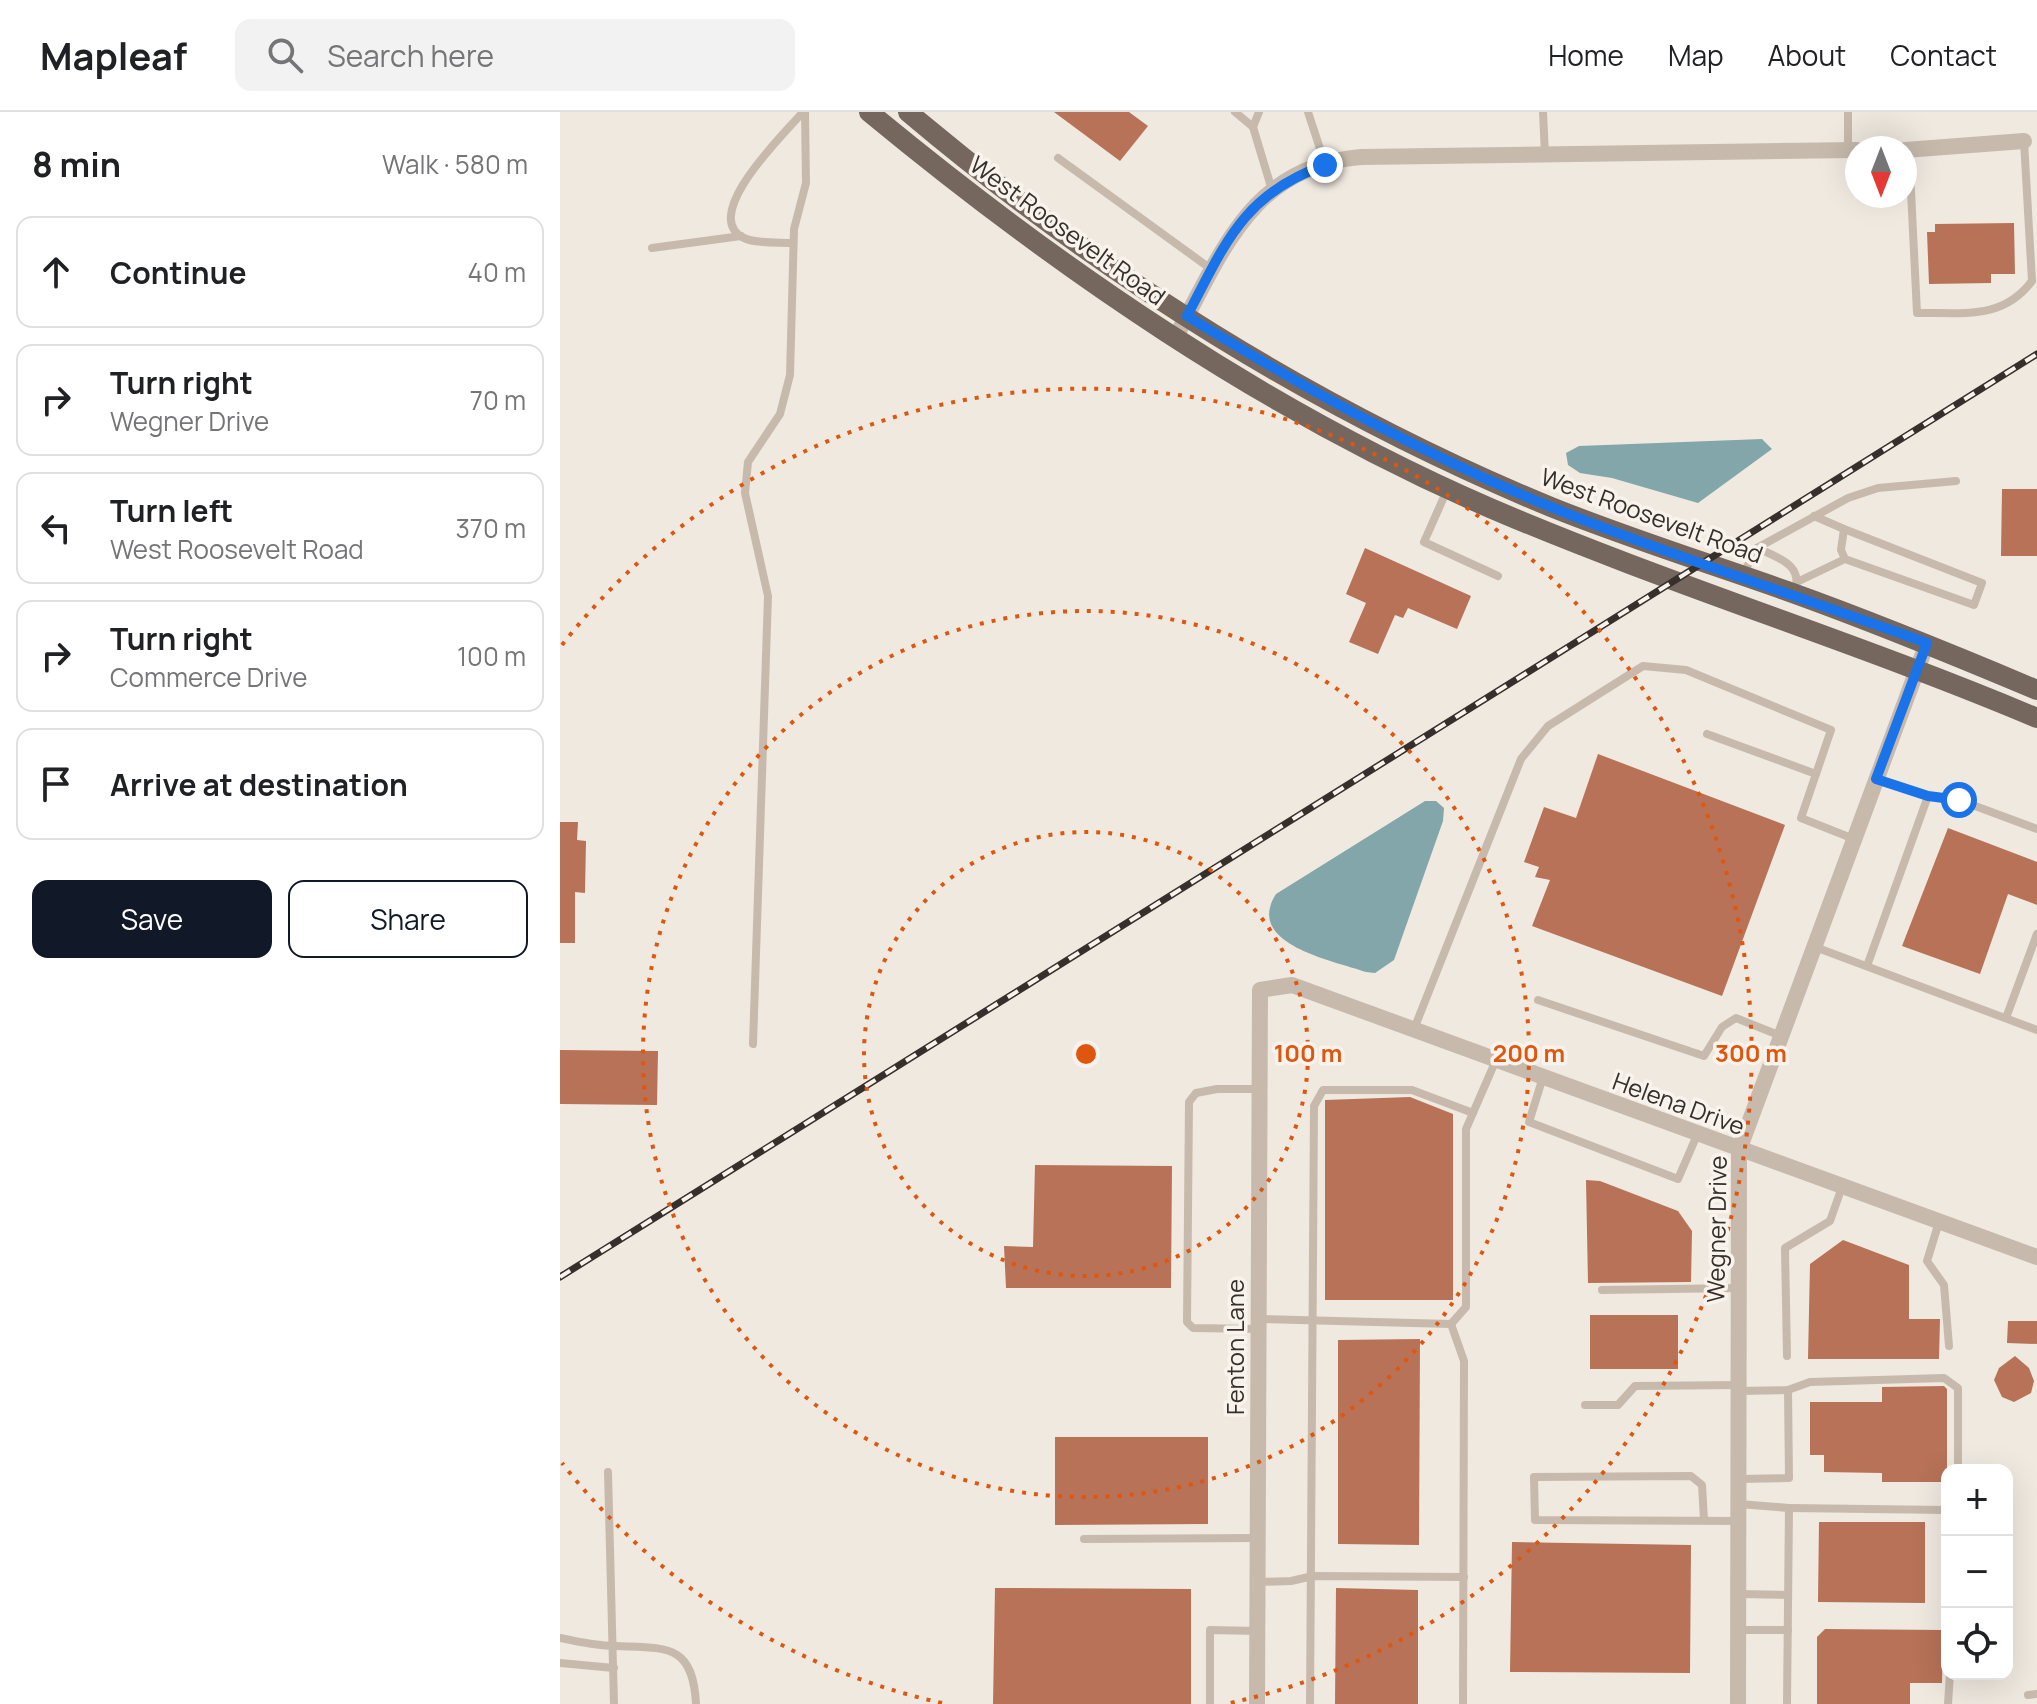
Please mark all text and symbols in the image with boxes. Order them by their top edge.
search box [235,19,795,91]
text: Mapleaf [40,29,187,81]
icon: search [263,33,307,77]
text: Search here [327,35,494,76]
text: Home [1548,36,1624,74]
text: Map [1668,36,1724,74]
text: About [1768,36,1846,74]
text: Contact [1890,36,1997,74]
north arrow [1845,136,1917,208]
text: 8 min [32,141,121,187]
text: Walk · 580 m [382,146,528,182]
route end [1307,147,1343,183]
street label: West Roosevelt Road [964,148,1172,312]
icon: ahead [34,250,78,294]
text: Continue [110,252,246,293]
text: 40 m [468,254,526,290]
text: Turn right [110,362,253,403]
icon: right [34,378,78,422]
text: 70 m [470,382,526,418]
text: Wegner Drive [110,403,269,439]
street label: West Roosevelt Road [1536,459,1768,571]
text: Turn left [110,490,233,531]
icon: left [34,506,78,550]
text: 370 m [455,510,526,546]
text: West Roosevelt Road [110,531,364,567]
text: Turn right [110,618,253,659]
icon: right [34,634,78,678]
text: 100 m [457,638,526,674]
text: Commerce Drive [110,659,308,695]
icon: arrive [34,762,78,806]
text: Arrive at destination [110,764,408,805]
route start [1941,782,1977,818]
button: Save [32,880,272,958]
button: Share [288,880,528,958]
text: 100 m [1274,1036,1342,1069]
text: 200 m [1493,1036,1565,1069]
text: 300 m [1715,1036,1787,1069]
centre of rings [1072,1040,1100,1068]
street label: Helena Drive [1608,1064,1750,1142]
street label: Wegner Drive [1698,1155,1734,1303]
street label: Fenton Lane [1218,1279,1251,1415]
map controls [1941,1464,2013,1680]
button: + [1941,1464,2013,1536]
button: − [1941,1536,2013,1608]
button: locate [1941,1608,2013,1680]

